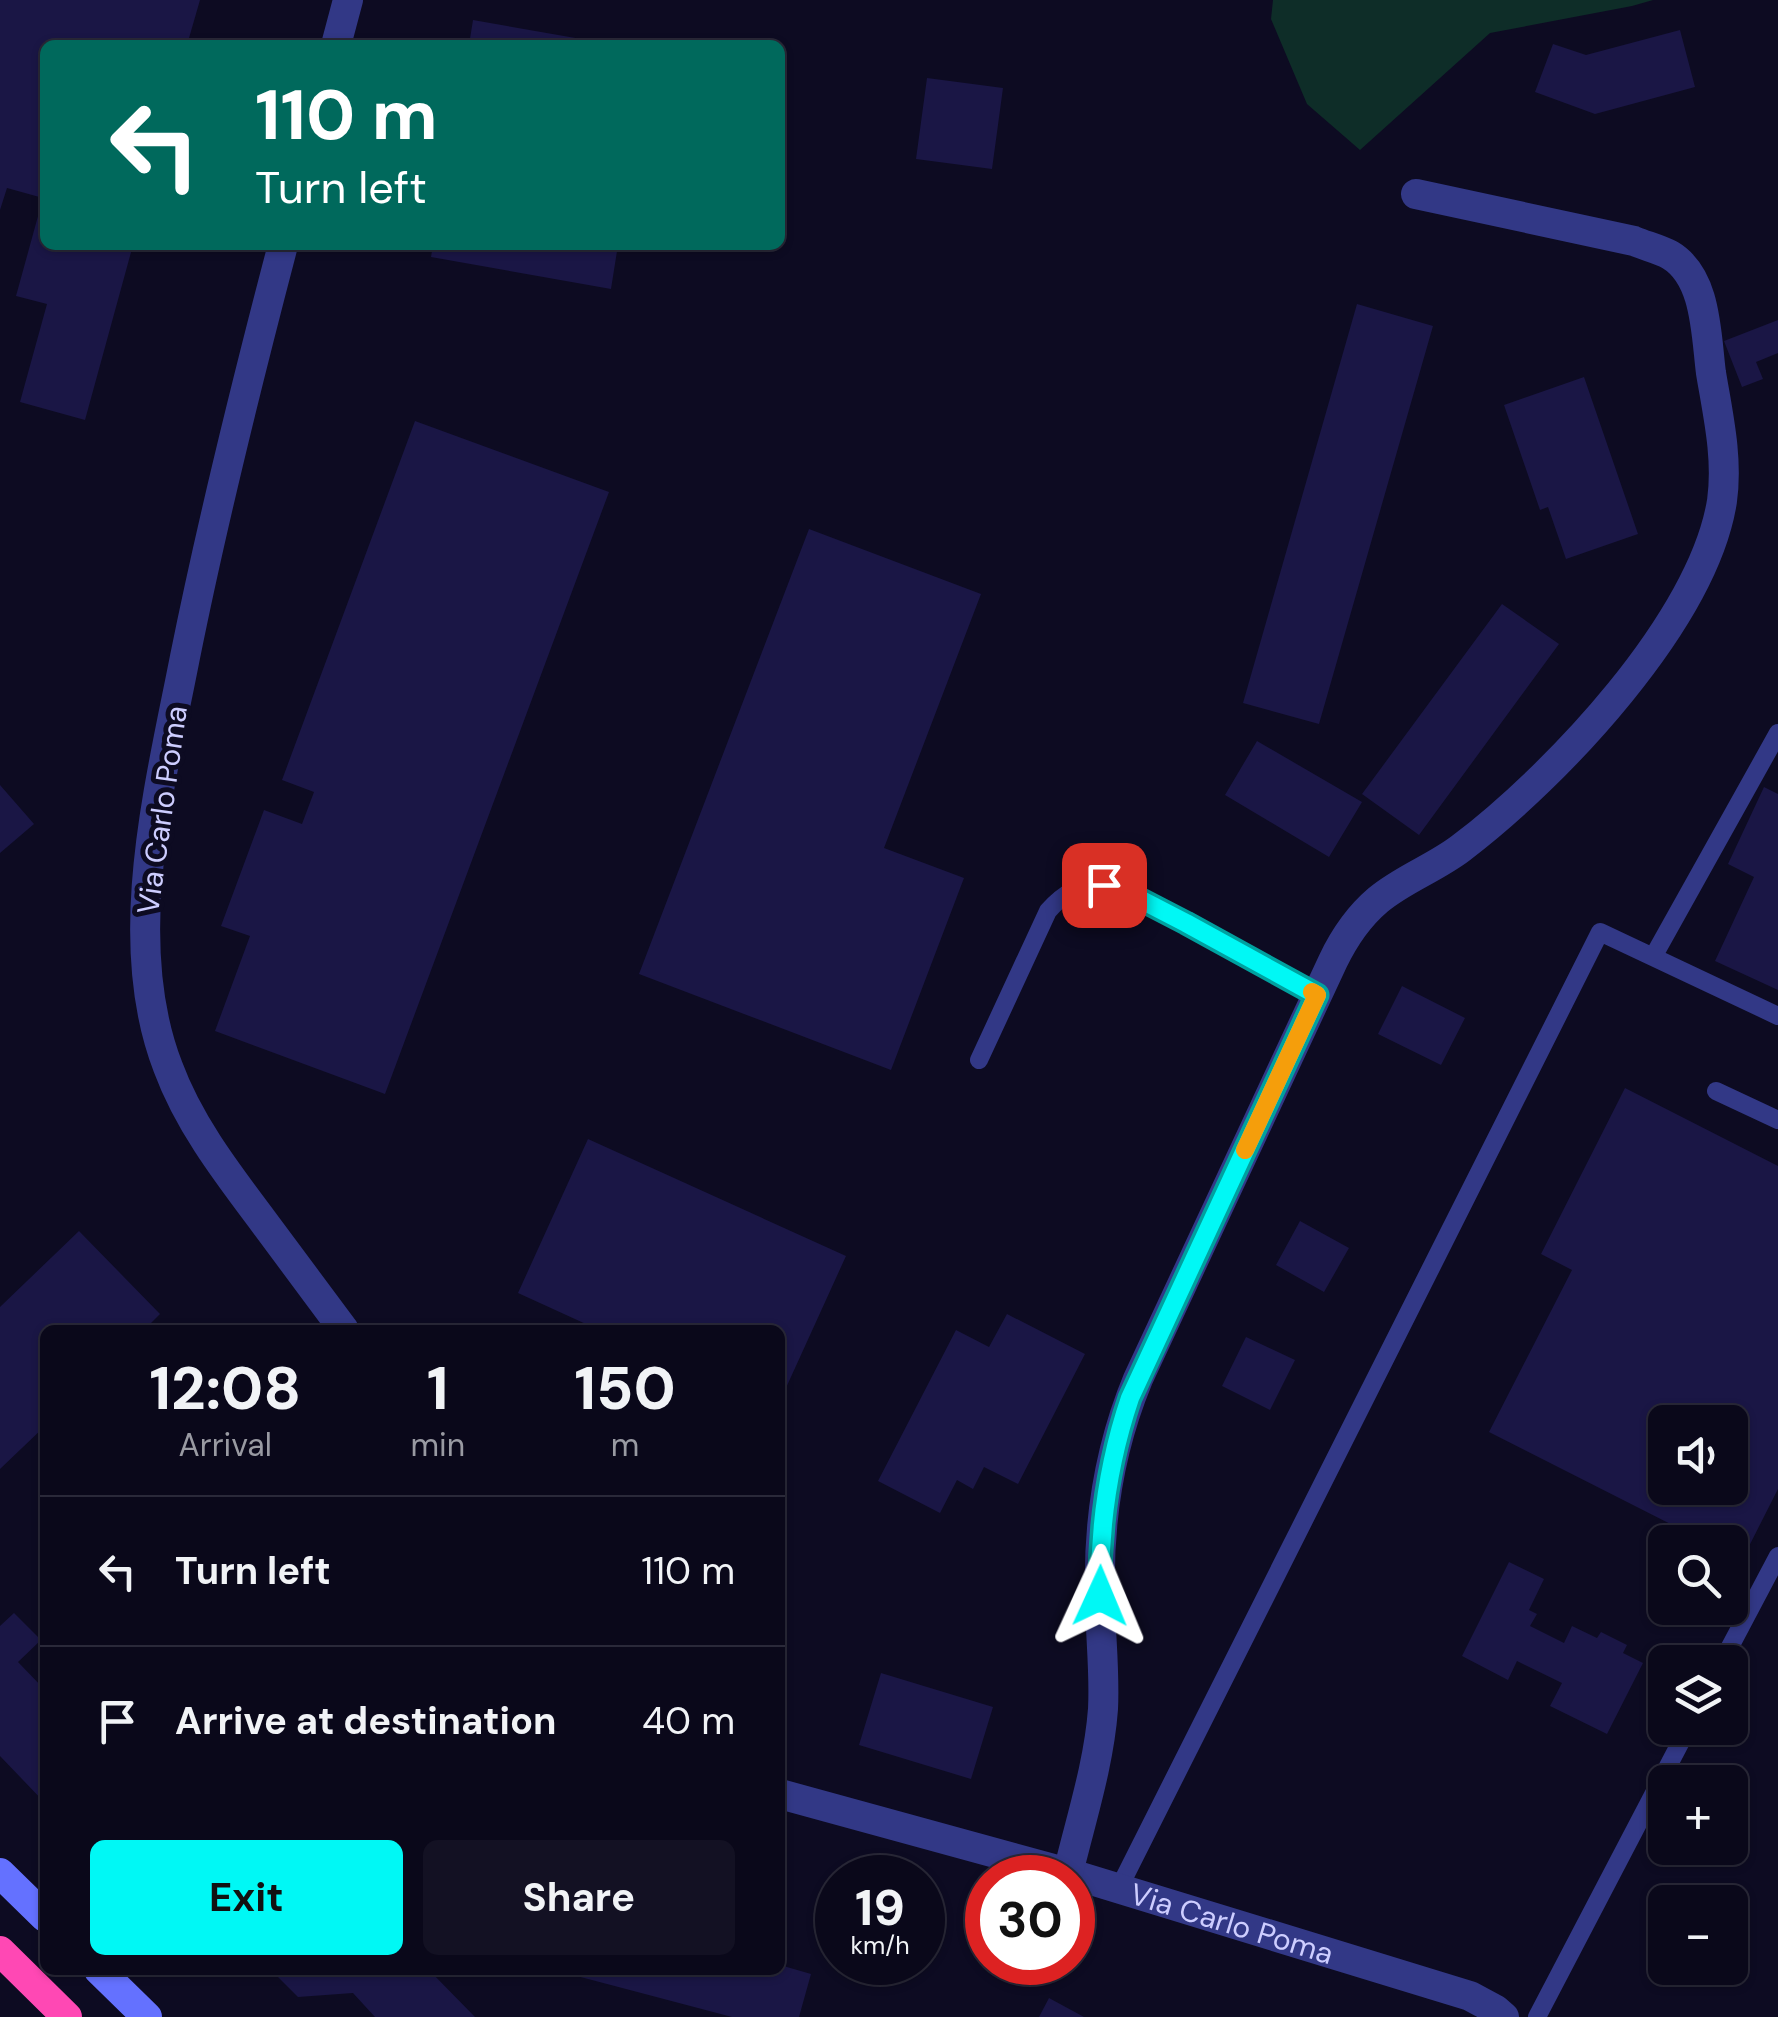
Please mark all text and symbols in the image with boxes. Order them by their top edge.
text: 110 m [255,70,438,161]
icon: left [90,80,220,210]
text: Turn left [255,158,427,217]
street label: Via Carlo Poma [128,703,196,917]
pin [1062,843,1147,928]
icon: arrive [1077,858,1132,913]
text: 12:08 [149,1349,301,1428]
text: 1 [427,1349,449,1428]
text: 150 [574,1349,676,1428]
map controls [1648,1405,1748,1985]
button: sound [1648,1405,1748,1505]
text: Arrival [179,1424,272,1466]
text: min [410,1424,465,1466]
text: m [611,1424,639,1466]
button: search [1648,1525,1748,1625]
icon: left [90,1544,145,1599]
position arrow [1048,1544,1152,1648]
text: Turn left [175,1546,331,1596]
text: 110 m [641,1546,735,1596]
button: layers [1648,1645,1748,1745]
icon: arrive [90,1694,145,1749]
text: Arrive at destination [175,1696,557,1746]
text: 40 m [642,1696,735,1746]
button: + [1648,1765,1748,1865]
button: Exit [90,1840,403,1955]
button: Share [423,1840,735,1955]
speed limit sign: 30 [965,1855,1095,1985]
street label: Via Carlo Poma [1126,1874,1338,1973]
text: 19 [855,1875,905,1941]
button: − [1648,1885,1748,1985]
text: km/h [850,1929,910,1962]

